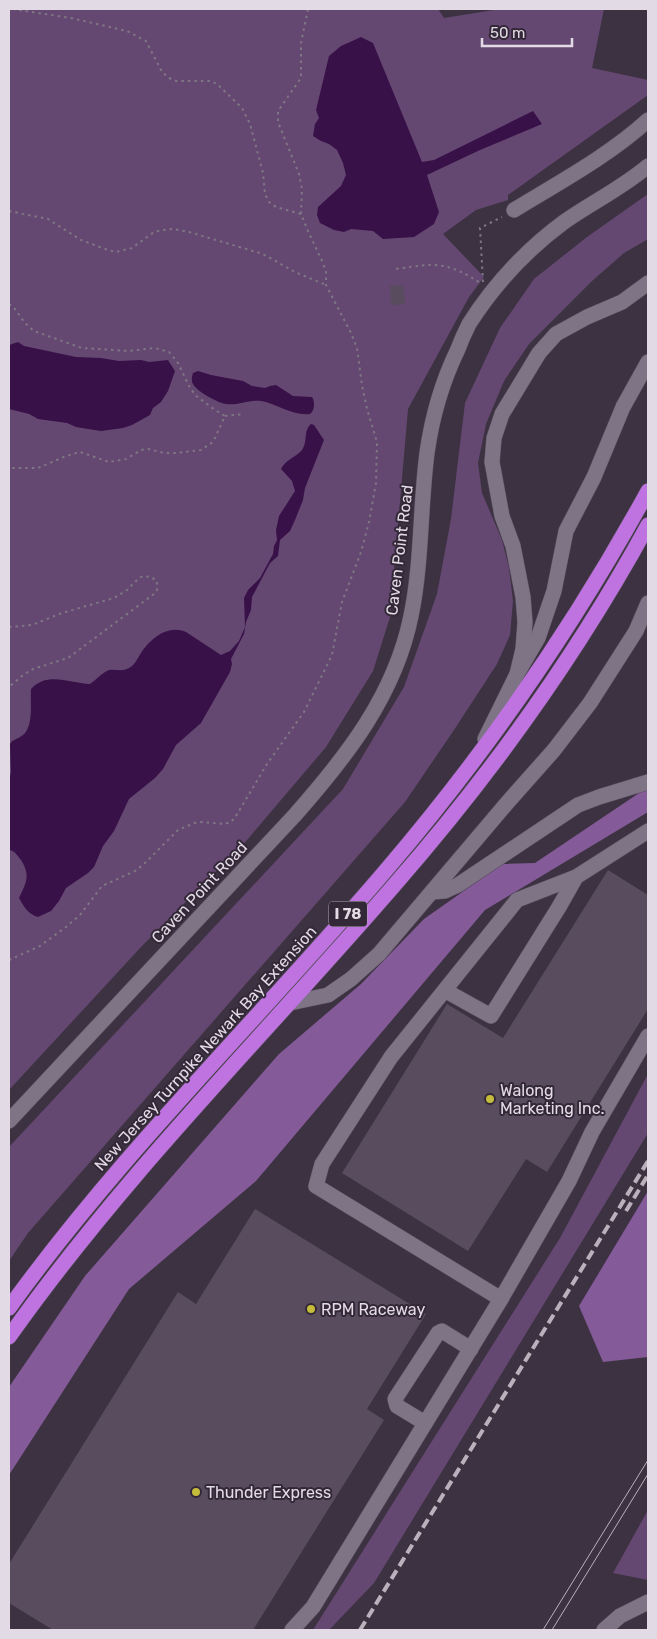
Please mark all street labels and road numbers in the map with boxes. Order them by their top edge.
street label: Caven Point Road [382,484,417,616]
street label: Caven Point Road [148,838,251,947]
road number: I 78 [329,902,367,926]
street label: New Jersey Turnpike Newark Bay Extension [90,922,320,1175]

